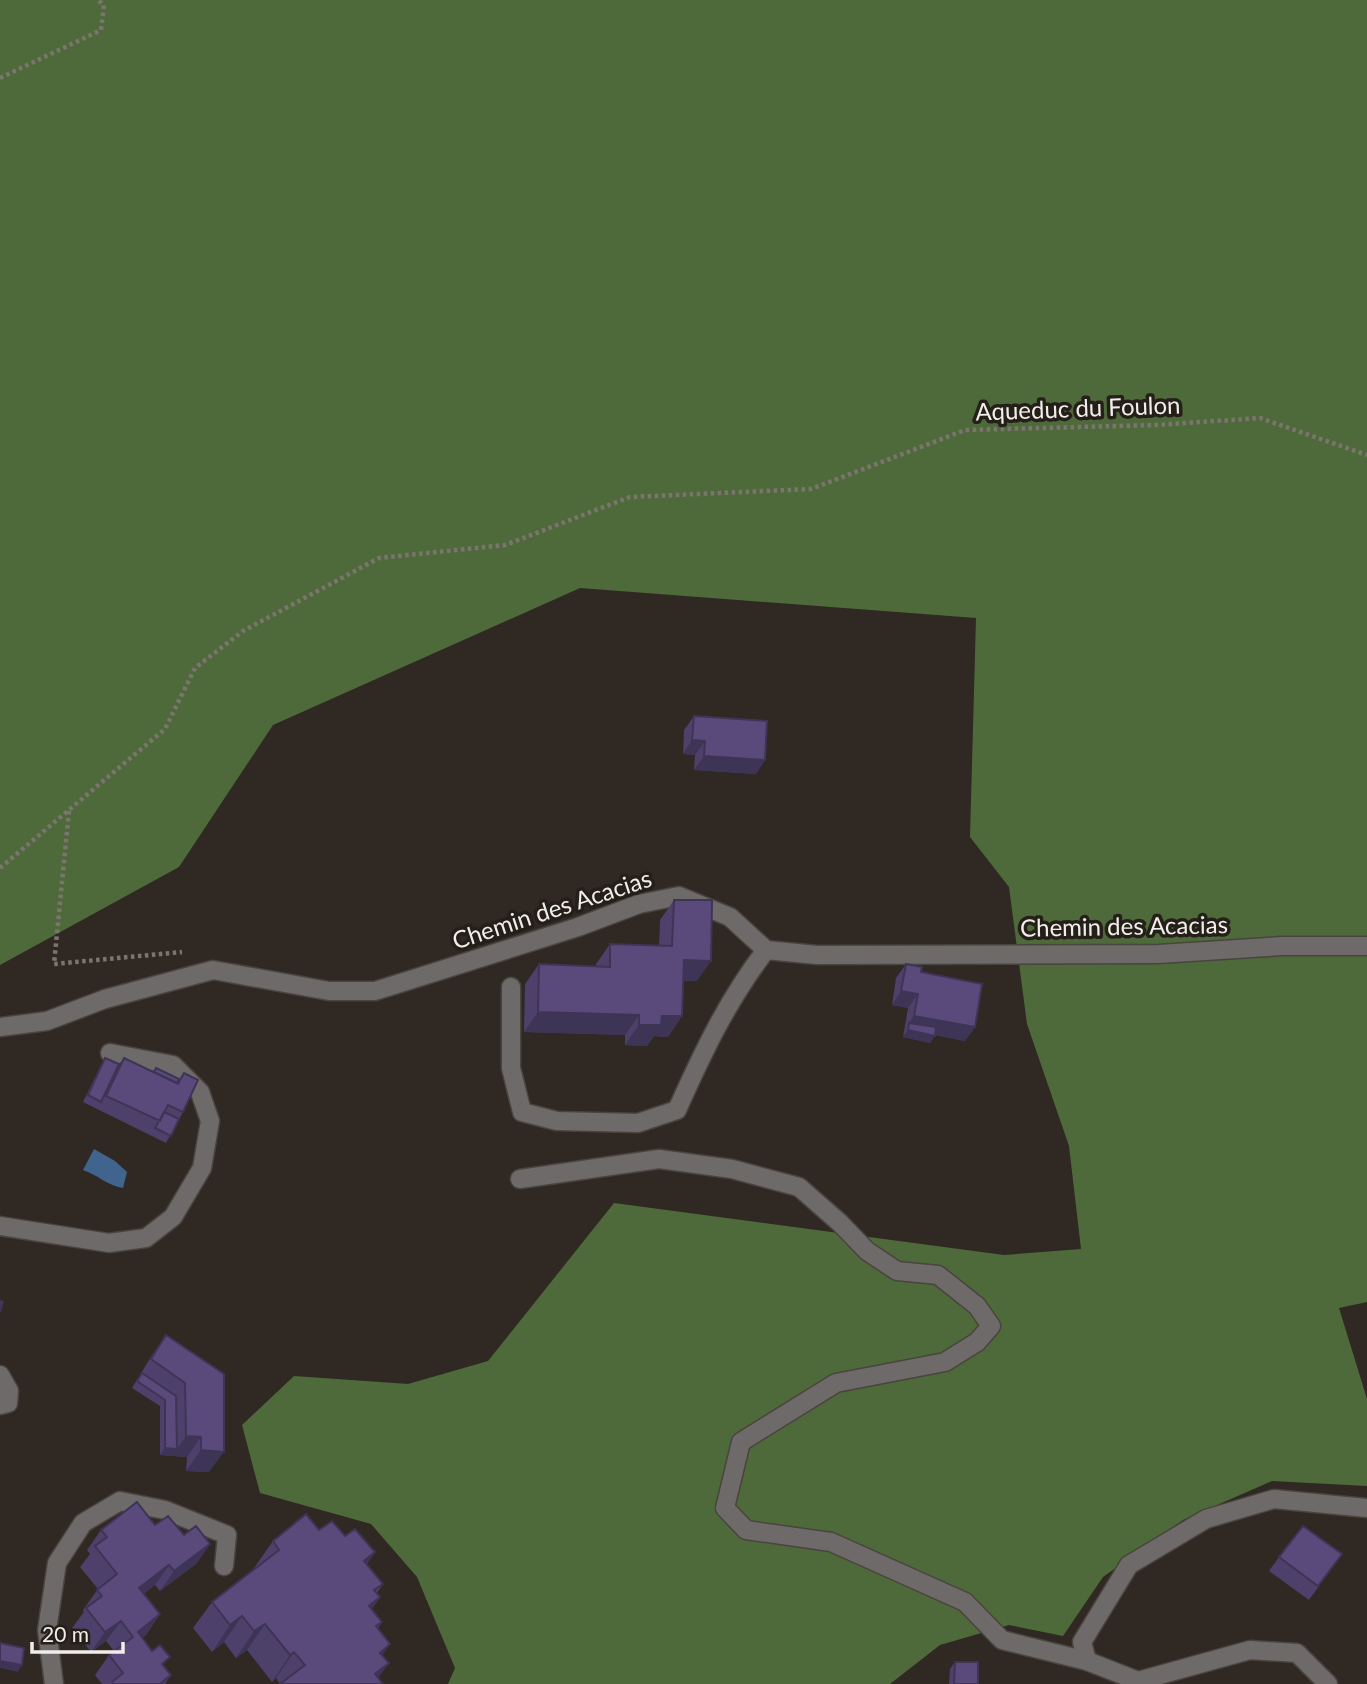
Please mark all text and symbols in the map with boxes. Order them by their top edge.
street label: Aqueduc du Foulon [975,389,1181,426]
street label: Chemin des Acacias [448,863,655,954]
street label: Chemin des Acacias [1020,909,1228,942]
scale bar [32,1610,122,1654]
text: 20 m [42,1621,89,1646]

